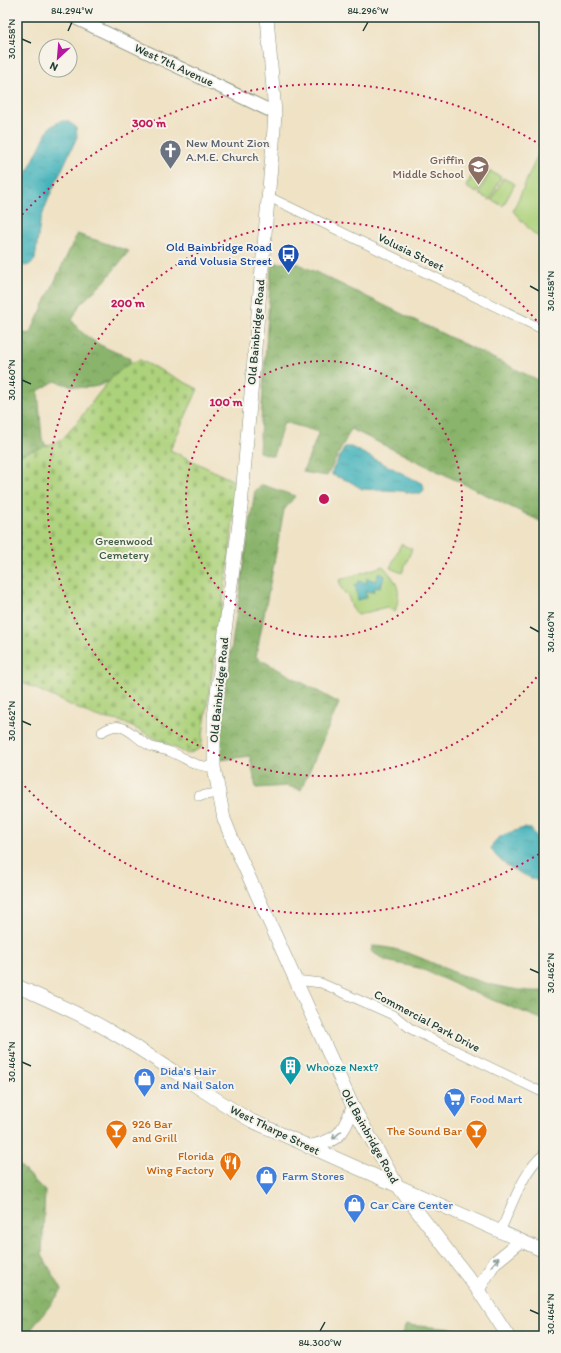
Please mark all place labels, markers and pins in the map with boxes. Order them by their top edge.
place label: New Mount Zion A.M.E. Church [186,136,270,164]
church icon: New Mount Zion A.M.E. Church [158,137,184,170]
place label: Griffin Middle School [393,153,465,181]
school or university icon: Griffin Middle School [466,154,492,187]
place label: Old Bainbridge Road and Volusia Street [166,240,273,268]
bus stop icon: Old Bainbridge Road and Volusia Street [275,241,301,274]
centre of rings [317,492,331,506]
building icon: Whooze Next? [277,1054,303,1087]
place label: Whooze Next? [306,1060,378,1074]
place label: Dida's Hair and Nail Salon [160,1064,235,1092]
shop icon: Dida's Hair and Nail Salon [132,1065,158,1098]
supermarket icon: Food Mart [441,1086,467,1119]
place label: Food Mart [470,1092,523,1106]
place label: 926 Bar and Grill [132,1117,178,1145]
bar icon: 926 Bar and Grill [104,1118,130,1151]
bar icon: The Sound Bar [464,1118,490,1151]
place label: The Sound Bar [386,1124,462,1138]
place label: Florida Wing Factory [147,1149,215,1177]
restaurant icon: Florida Wing Factory [217,1150,243,1183]
shop icon: Farm Stores [253,1163,279,1196]
place label: Farm Stores [282,1169,344,1183]
shop icon: Car Care Center [342,1192,368,1225]
place label: Car Care Center [370,1198,454,1212]

